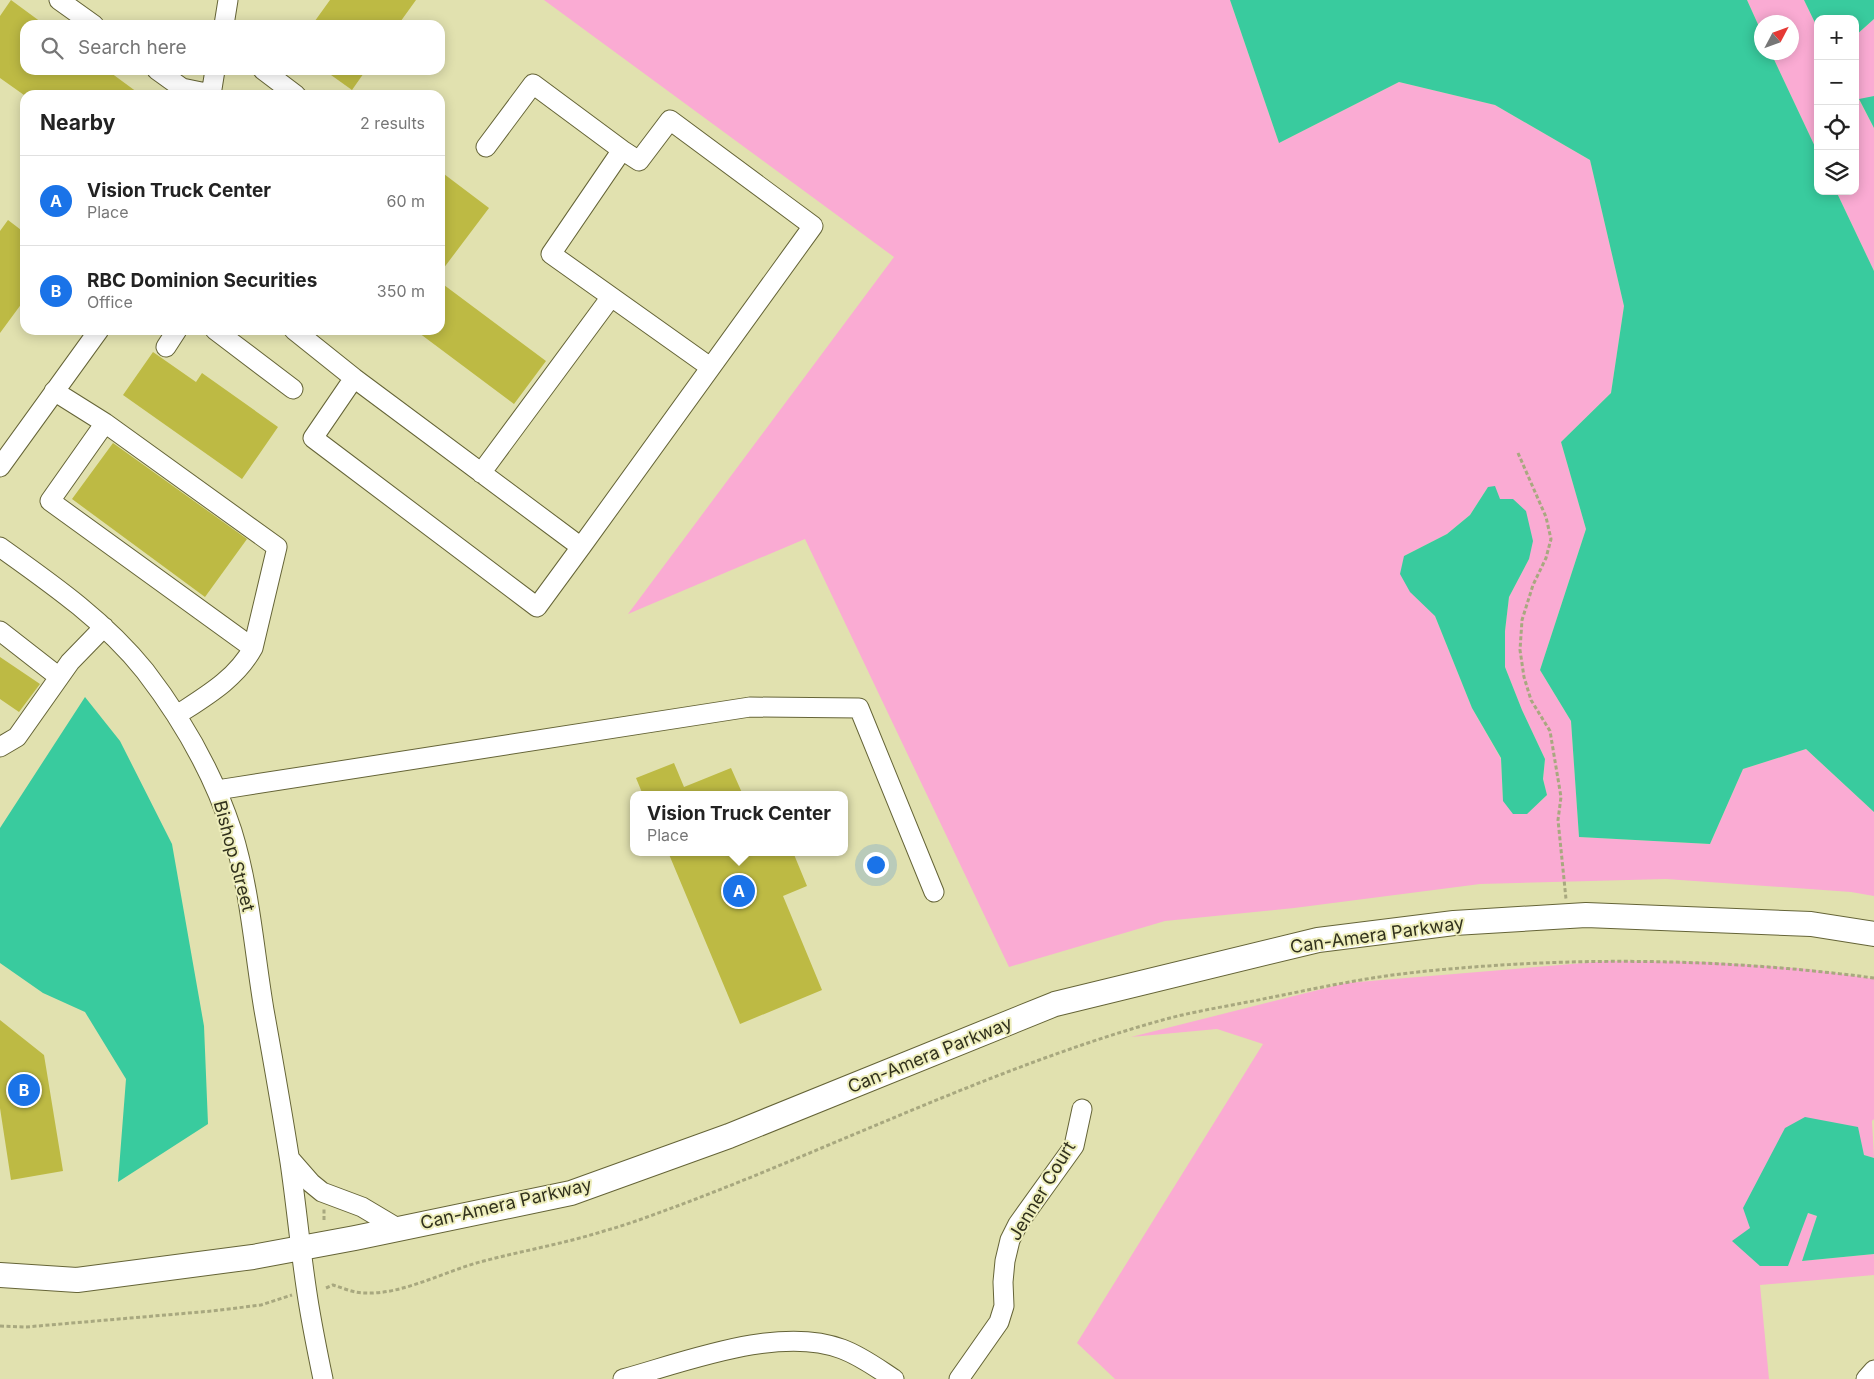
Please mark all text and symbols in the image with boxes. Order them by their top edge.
north arrow [1754,15,1799,60]
map controls [1814,15,1859,195]
button: + [1814,15,1859,60]
search box [20,20,445,75]
icon: search [38,34,66,62]
text: Search here [78,36,187,59]
button: − [1814,60,1859,105]
button: locate [1814,105,1859,150]
text: Nearby [40,110,115,135]
text: 2 results [360,113,425,133]
button: layers [1814,150,1859,195]
text: Vision Truck Center [87,179,271,202]
text: A [50,191,62,211]
text: 60 m [386,191,425,211]
text: Place [87,202,129,222]
text: RBC Dominion Securities [87,269,317,292]
text: B [51,281,61,301]
text: 350 m [377,281,425,301]
text: Office [87,292,133,312]
popup [630,791,848,856]
street label: Bishop Street [210,798,259,914]
text: Vision Truck Center [647,802,831,825]
text: Place [647,825,689,845]
your location [863,852,889,878]
pin: A [723,872,755,910]
street label: Can-Amera Parkway [1289,912,1465,957]
street label: Can-Amera Parkway [845,1012,1015,1097]
pin: B [8,1071,40,1109]
street label: Jenner Court [1004,1137,1079,1244]
street label: Can-Amera Parkway [418,1174,594,1233]

